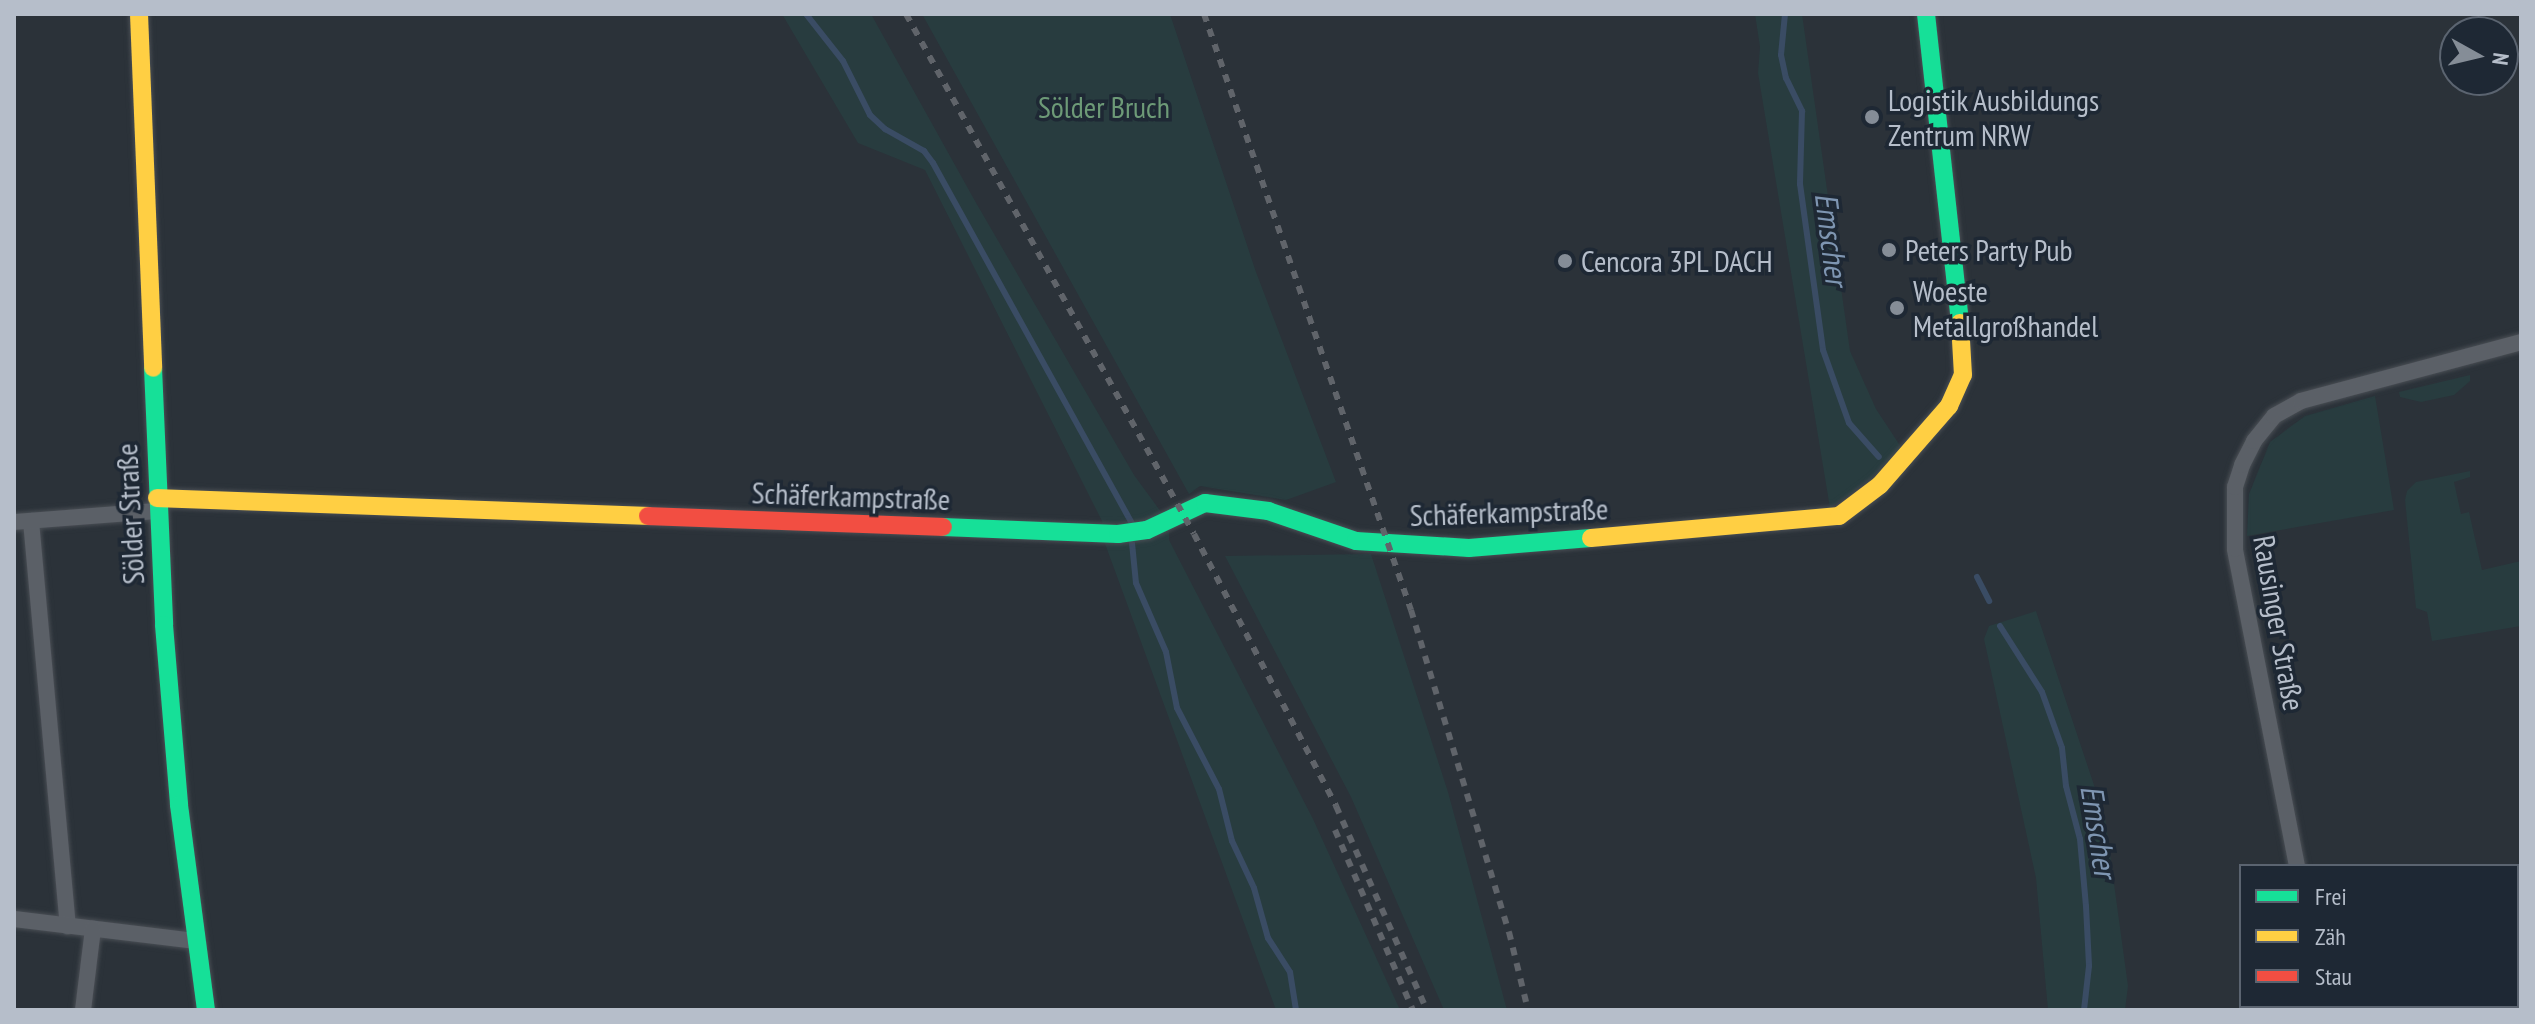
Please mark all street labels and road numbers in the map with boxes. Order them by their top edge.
street label: Sölder Straße [108,443,152,585]
street label: Schäferkampstraße [751,475,951,517]
street label: Schäferkampstraße [1409,491,1609,533]
street label: Rausinger Straße [2246,532,2312,714]

